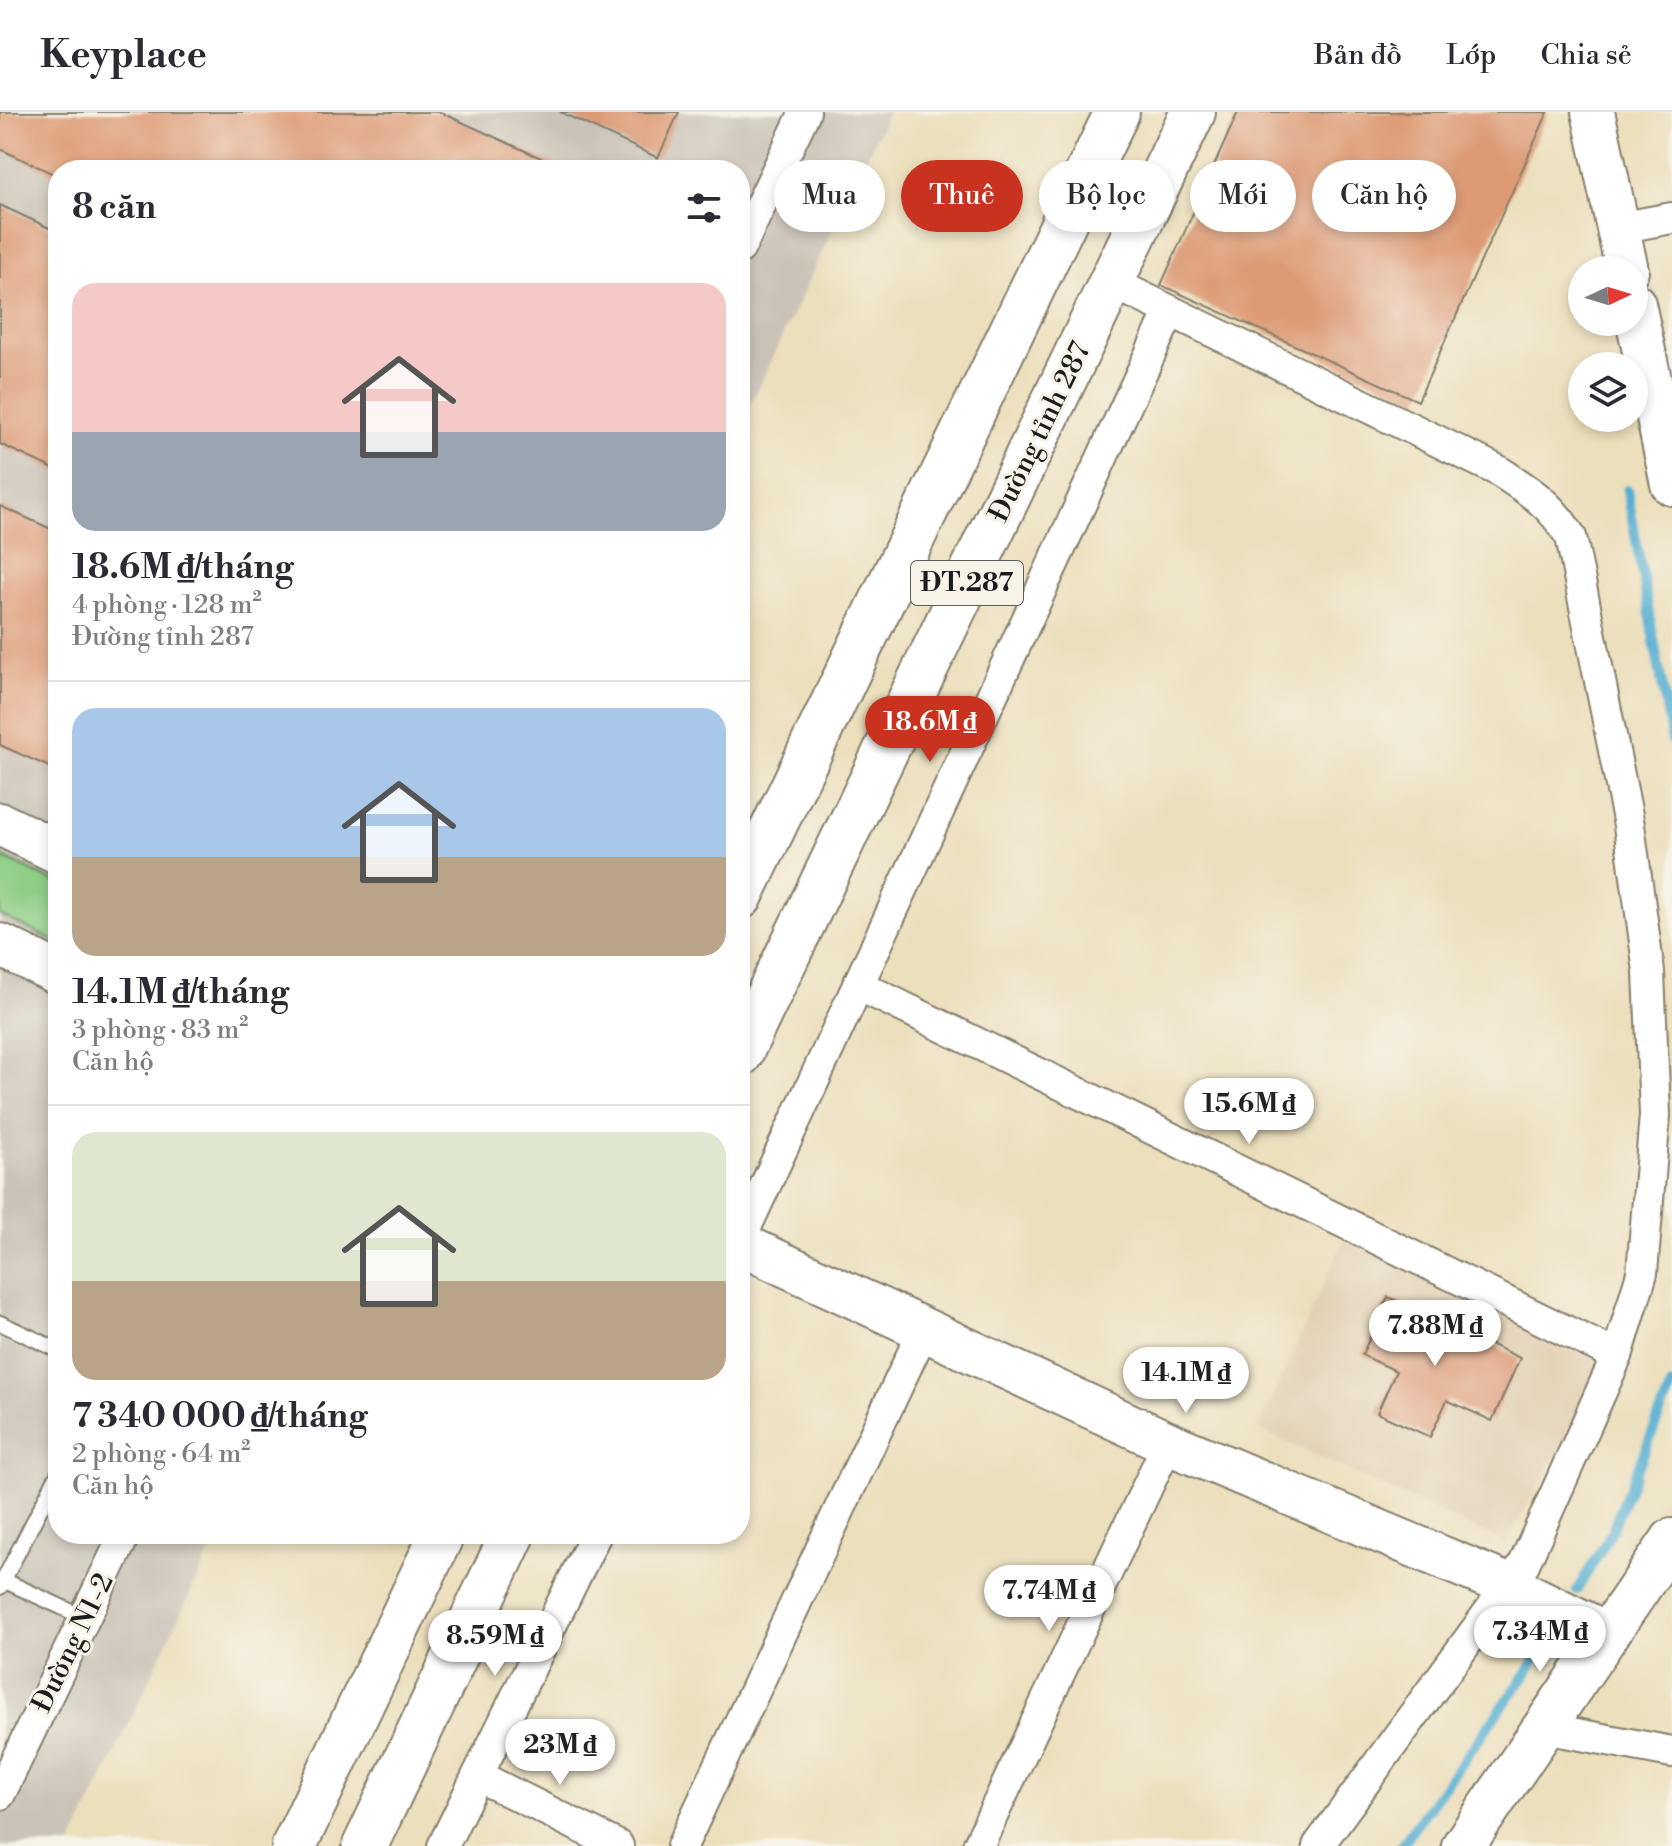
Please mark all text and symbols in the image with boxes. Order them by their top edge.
text: Keyplace [40,32,207,79]
text: Bản đồ [1314,38,1402,73]
text: Lớp [1446,38,1496,73]
text: Chia sẻ [1540,38,1632,73]
chip: Mua [774,160,885,232]
chip: Thuê [901,160,1023,232]
chip: Bộ lọc [1039,160,1174,232]
chip: Mới [1190,160,1296,232]
chip: Căn hộ [1312,160,1456,232]
icon: filters [682,186,726,230]
text: 8 căn [72,187,156,229]
north arrow [1568,256,1648,336]
map controls [1568,256,1648,432]
icon: home [327,335,471,479]
street label: Đường tỉnh 287 [981,336,1099,528]
button: layers [1568,352,1648,432]
text: 18.6M ₫/tháng [72,547,294,589]
road number: ĐT.287 [911,561,1023,605]
text: 4 phòng · 128 m² [72,589,262,621]
text: Đường tỉnh 287 [72,621,254,653]
pin: 18.6M ₫ [856,696,1004,764]
text: 18.6M ₫ [883,706,977,738]
icon: home [327,760,471,904]
text: 14.1M ₫/tháng [72,972,289,1014]
text: 3 phòng · 83 m² [72,1014,248,1046]
text: Căn hộ [72,1046,154,1078]
pin: 15.6M ₫ [1175,1078,1323,1146]
text: 15.6M ₫ [1202,1088,1296,1120]
icon: home [327,1184,471,1328]
pin: 7.88M ₫ [1361,1300,1509,1368]
text: 7.88M ₫ [1387,1310,1483,1342]
pin: 14.1M ₫ [1112,1347,1260,1415]
text: 14.1M ₫ [1141,1357,1231,1389]
text: 7 340 000 ₫/tháng [72,1396,367,1438]
text: 2 phòng · 64 m² [72,1438,250,1470]
text: Căn hộ [72,1470,154,1502]
pin: 7.74M ₫ [975,1565,1123,1633]
street label: Đường N1-2 [24,1568,122,1718]
text: 7.74M ₫ [1002,1575,1096,1607]
pin: 7.34M ₫ [1466,1606,1614,1674]
pin: 8.59M ₫ [421,1610,569,1678]
text: 7.34M ₫ [1492,1616,1588,1648]
text: 8.59M ₫ [446,1620,544,1652]
pin: 23M ₫ [504,1719,616,1787]
text: 23M ₫ [523,1729,597,1761]

